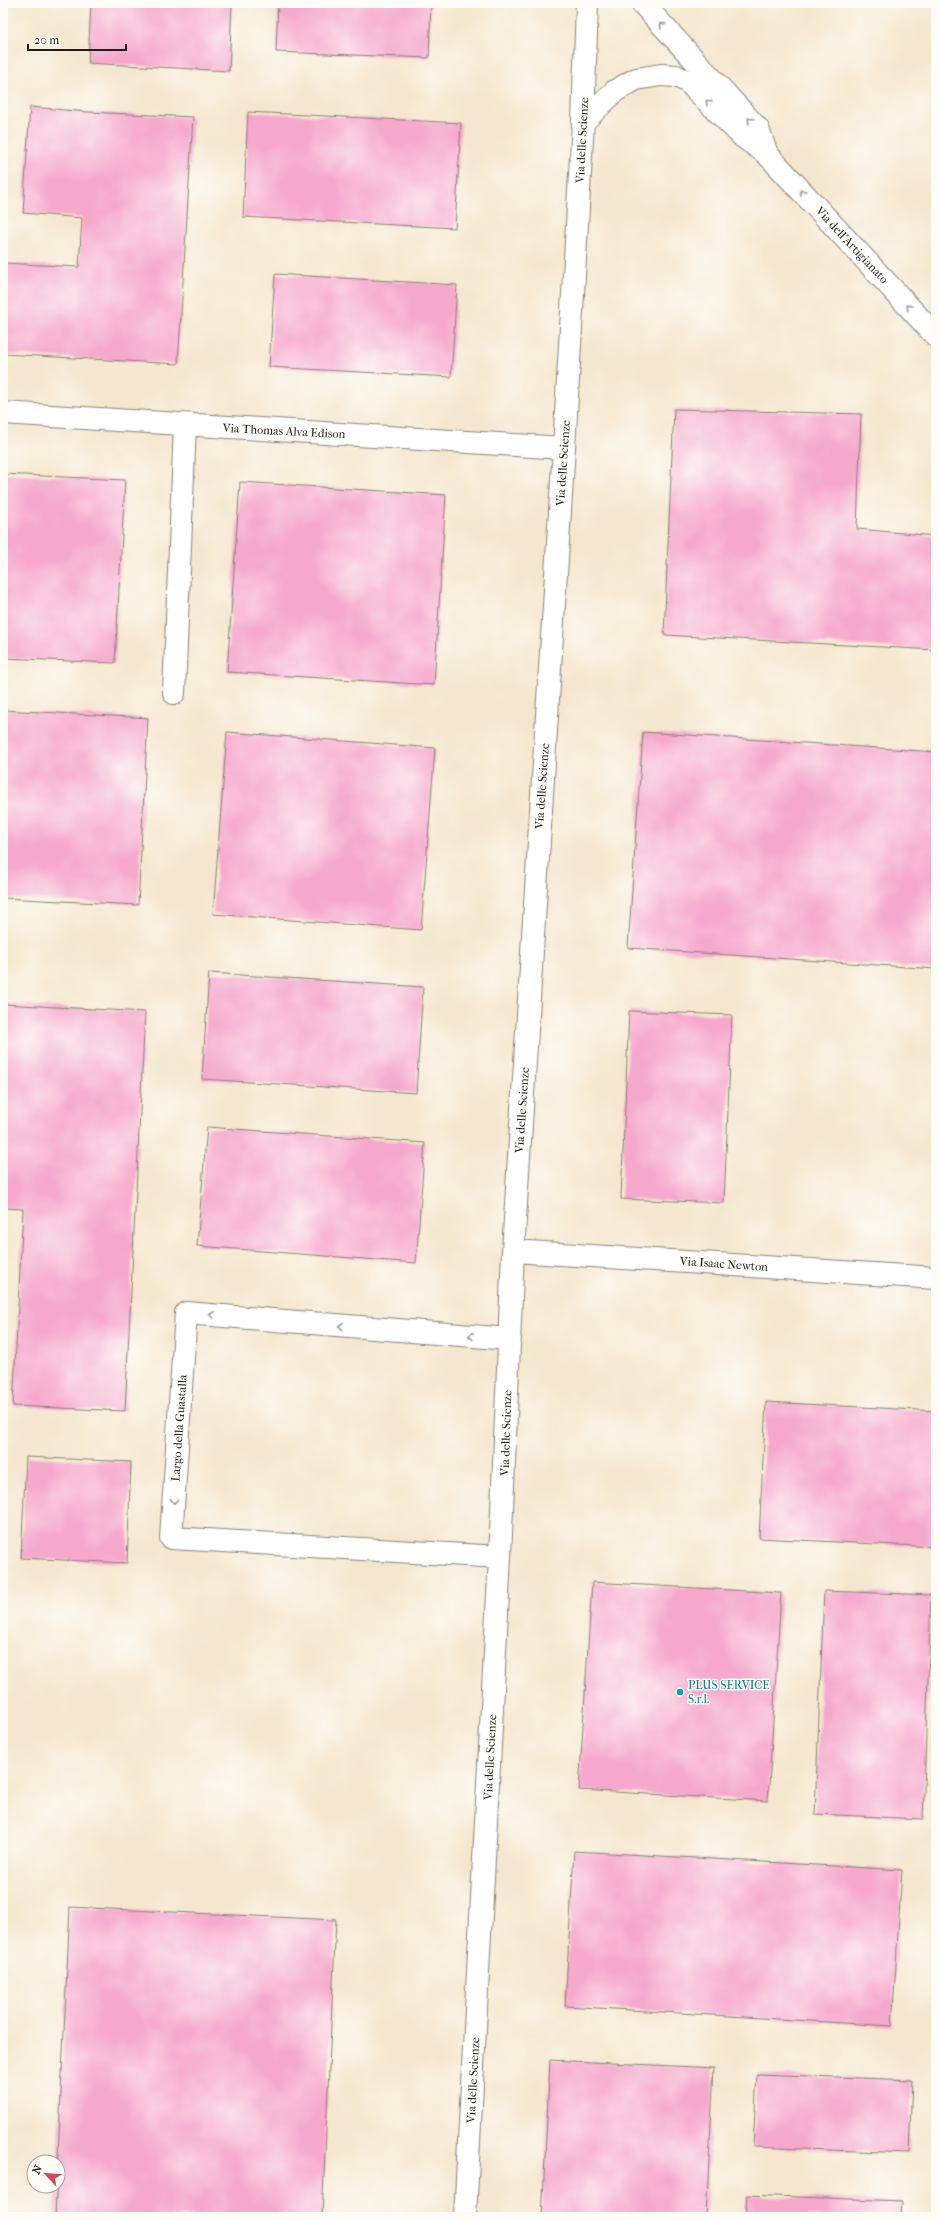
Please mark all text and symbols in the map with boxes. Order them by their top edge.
one-way arrow [660,22,667,29]
scale bar [28,26,126,52]
text: 20 m [34,33,59,47]
street label: Via delle Scienze [573,97,591,184]
one-way arrow [705,99,713,107]
one-way arrow [748,117,755,125]
one-way arrow [799,189,807,197]
street label: Via dell'Artigianato [812,203,891,286]
one-way arrow [907,305,914,312]
street label: Via delle Scienze [553,420,573,507]
street label: Via Thomas Alva Edison [221,421,346,441]
street label: Via delle Scienze [532,743,552,830]
street label: Via delle Scienze [512,1067,532,1154]
street label: Via Isaac Newton [678,1254,769,1274]
one-way arrow [209,1311,215,1320]
one-way arrow [338,1321,344,1330]
one-way arrow [468,1332,474,1341]
street label: Largo della Guastalla [168,1373,190,1482]
street label: Via delle Scienze [497,1390,514,1477]
one-way arrow [170,1497,179,1504]
place label: PLUS SERVICE S.r.l. [688,1678,770,1706]
marker: PLUS SERVICE S.r.l. [675,1687,685,1697]
street label: Via delle Scienze [481,1714,499,1801]
street label: Via delle Scienze [464,2037,482,2124]
north arrow [26,2154,66,2194]
text: N [30,2163,45,2176]

